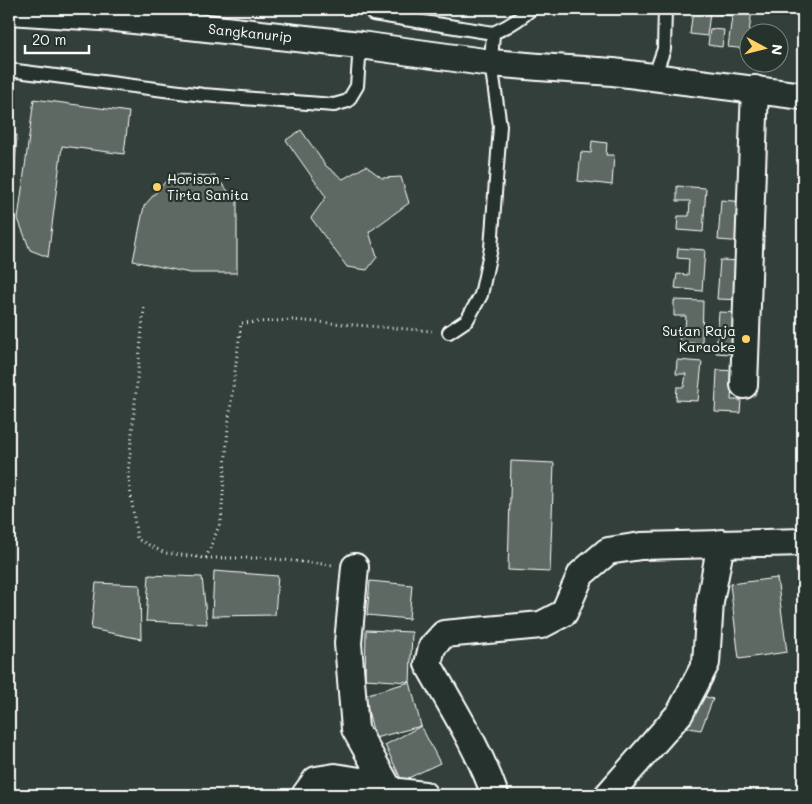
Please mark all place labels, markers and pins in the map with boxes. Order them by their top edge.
place label: Horison - Tirta Sanita [167,169,249,204]
marker: Horison - Tirta Sanita [151,181,163,193]
place label: Sutan Raja Karaoke [662,321,736,356]
marker: Sutan Raja Karaoke [740,333,752,345]

